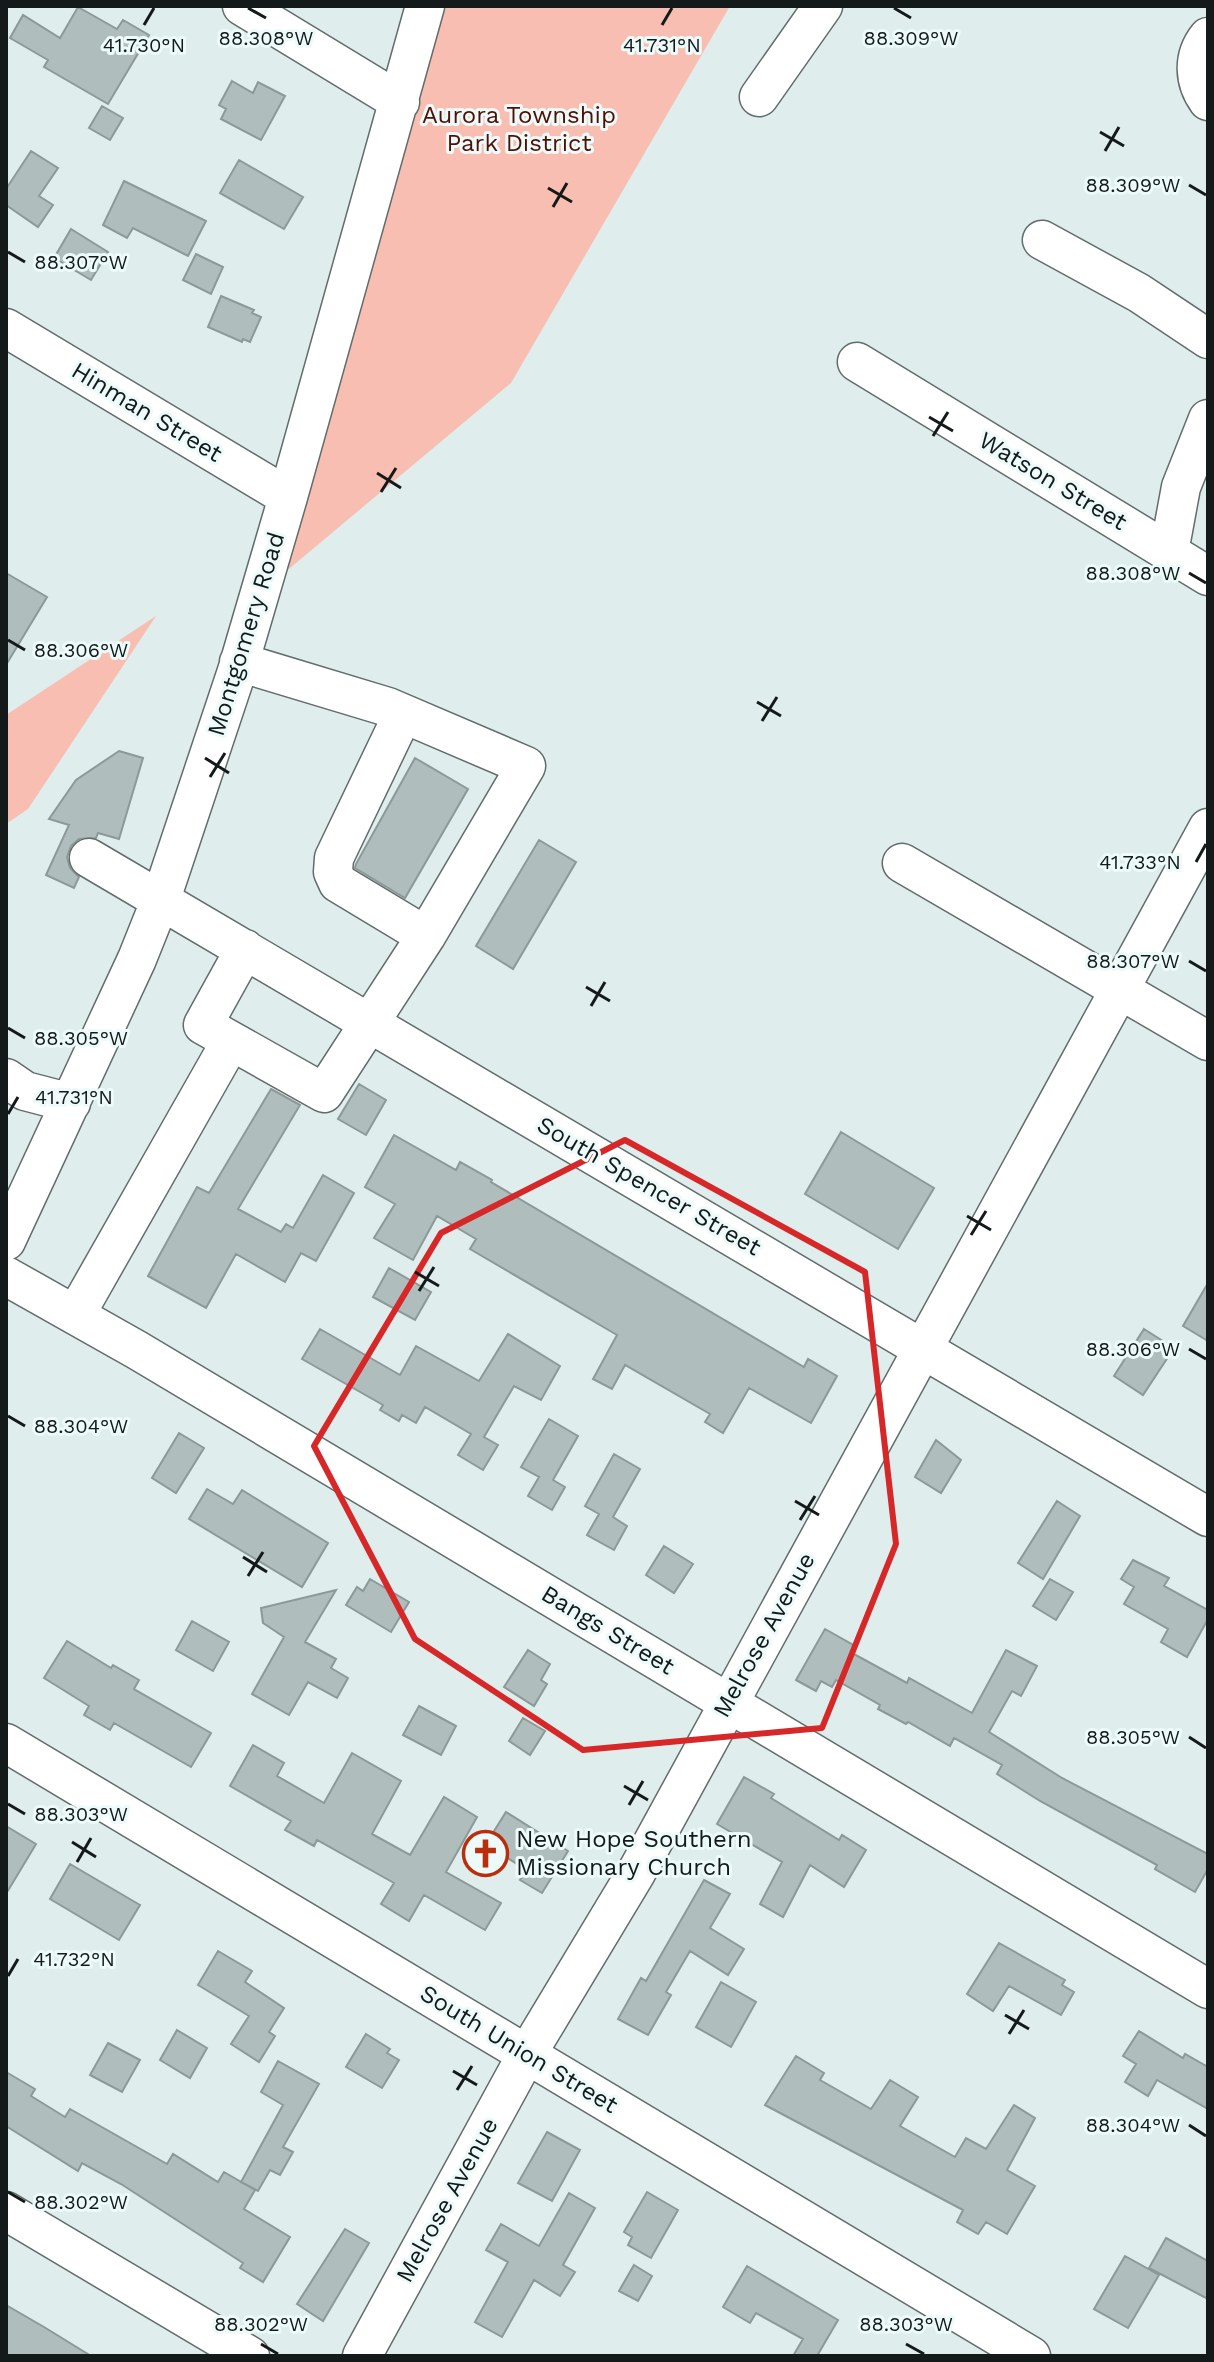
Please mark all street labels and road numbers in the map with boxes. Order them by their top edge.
street label: Hinman Street [67,356,227,468]
street label: Watson Street [974,426,1132,536]
street label: Montgomery Road [202,529,290,739]
street label: South Spencer Street [532,1110,766,1262]
street label: Melrose Avenue [707,1548,821,1722]
street label: Bangs Street [537,1579,679,1681]
street label: South Union Street [415,1979,623,2119]
street label: Melrose Avenue [390,2113,504,2287]

